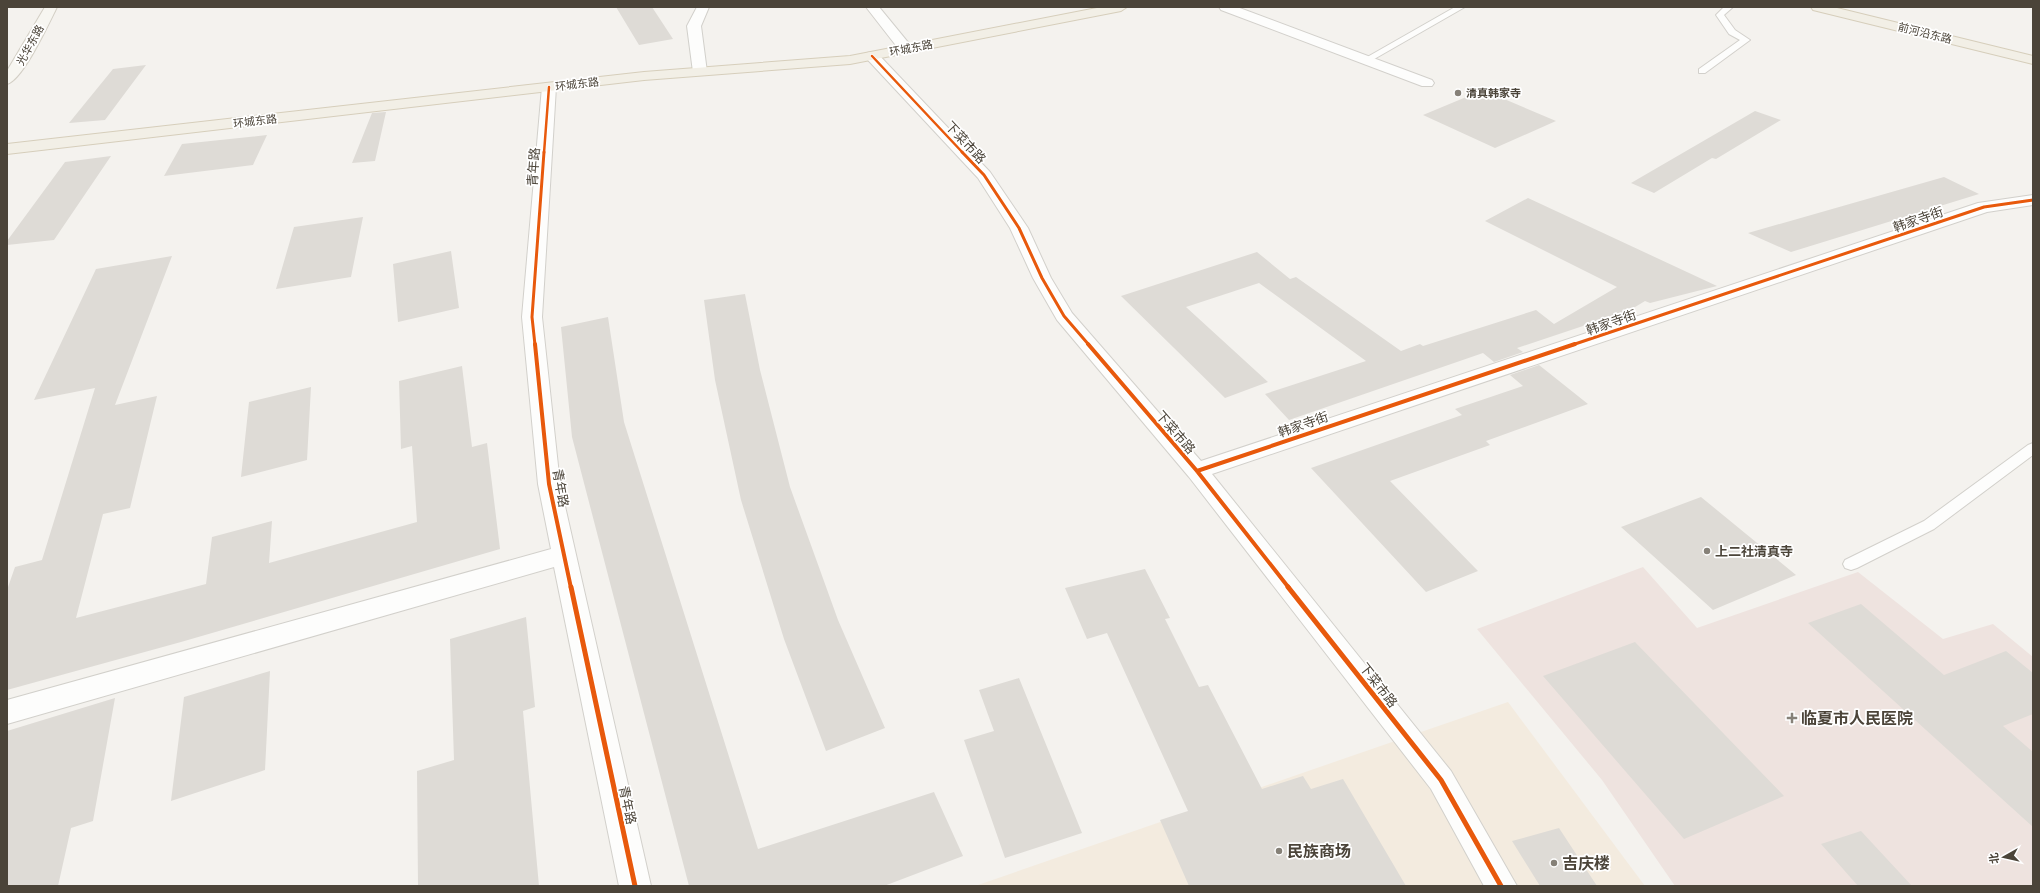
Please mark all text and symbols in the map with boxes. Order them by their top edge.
street label: 前河沿东路 [1897,20,1953,46]
street label: 光华东路 [13,22,47,68]
street label: 环城东路 [888,37,934,59]
street label: 环城东路 [554,74,600,94]
place label: 清真韩家寺 [1466,86,1521,100]
marker: 清真韩家寺 [1453,88,1463,98]
street label: 环城东路 [232,111,278,131]
street label: 下菜市路 [942,118,990,166]
street label: 青年路 [524,147,542,187]
street label: 韩家寺街 [1891,203,1945,235]
street label: 韩家寺街 [1584,306,1638,338]
street label: 下菜市路 [1153,407,1199,457]
street label: 韩家寺街 [1276,408,1330,440]
street label: 青年路 [550,467,572,509]
place label: 上二社清真寺 [1715,543,1793,559]
marker: 上二社清真寺 [1702,546,1712,556]
street label: 下菜市路 [1357,660,1401,710]
place label: 临夏市人民医院 [1801,708,1913,728]
marker: 临夏市人民医院 [1786,712,1798,724]
street label: 青年路 [616,784,640,826]
north arrow [1984,837,2024,877]
place label: 民族商场 [1287,841,1351,861]
marker: 民族商场 [1274,846,1284,856]
text: 北 [1986,852,2002,865]
place label: 吉庆楼 [1562,853,1610,873]
marker: 吉庆楼 [1549,858,1559,868]

